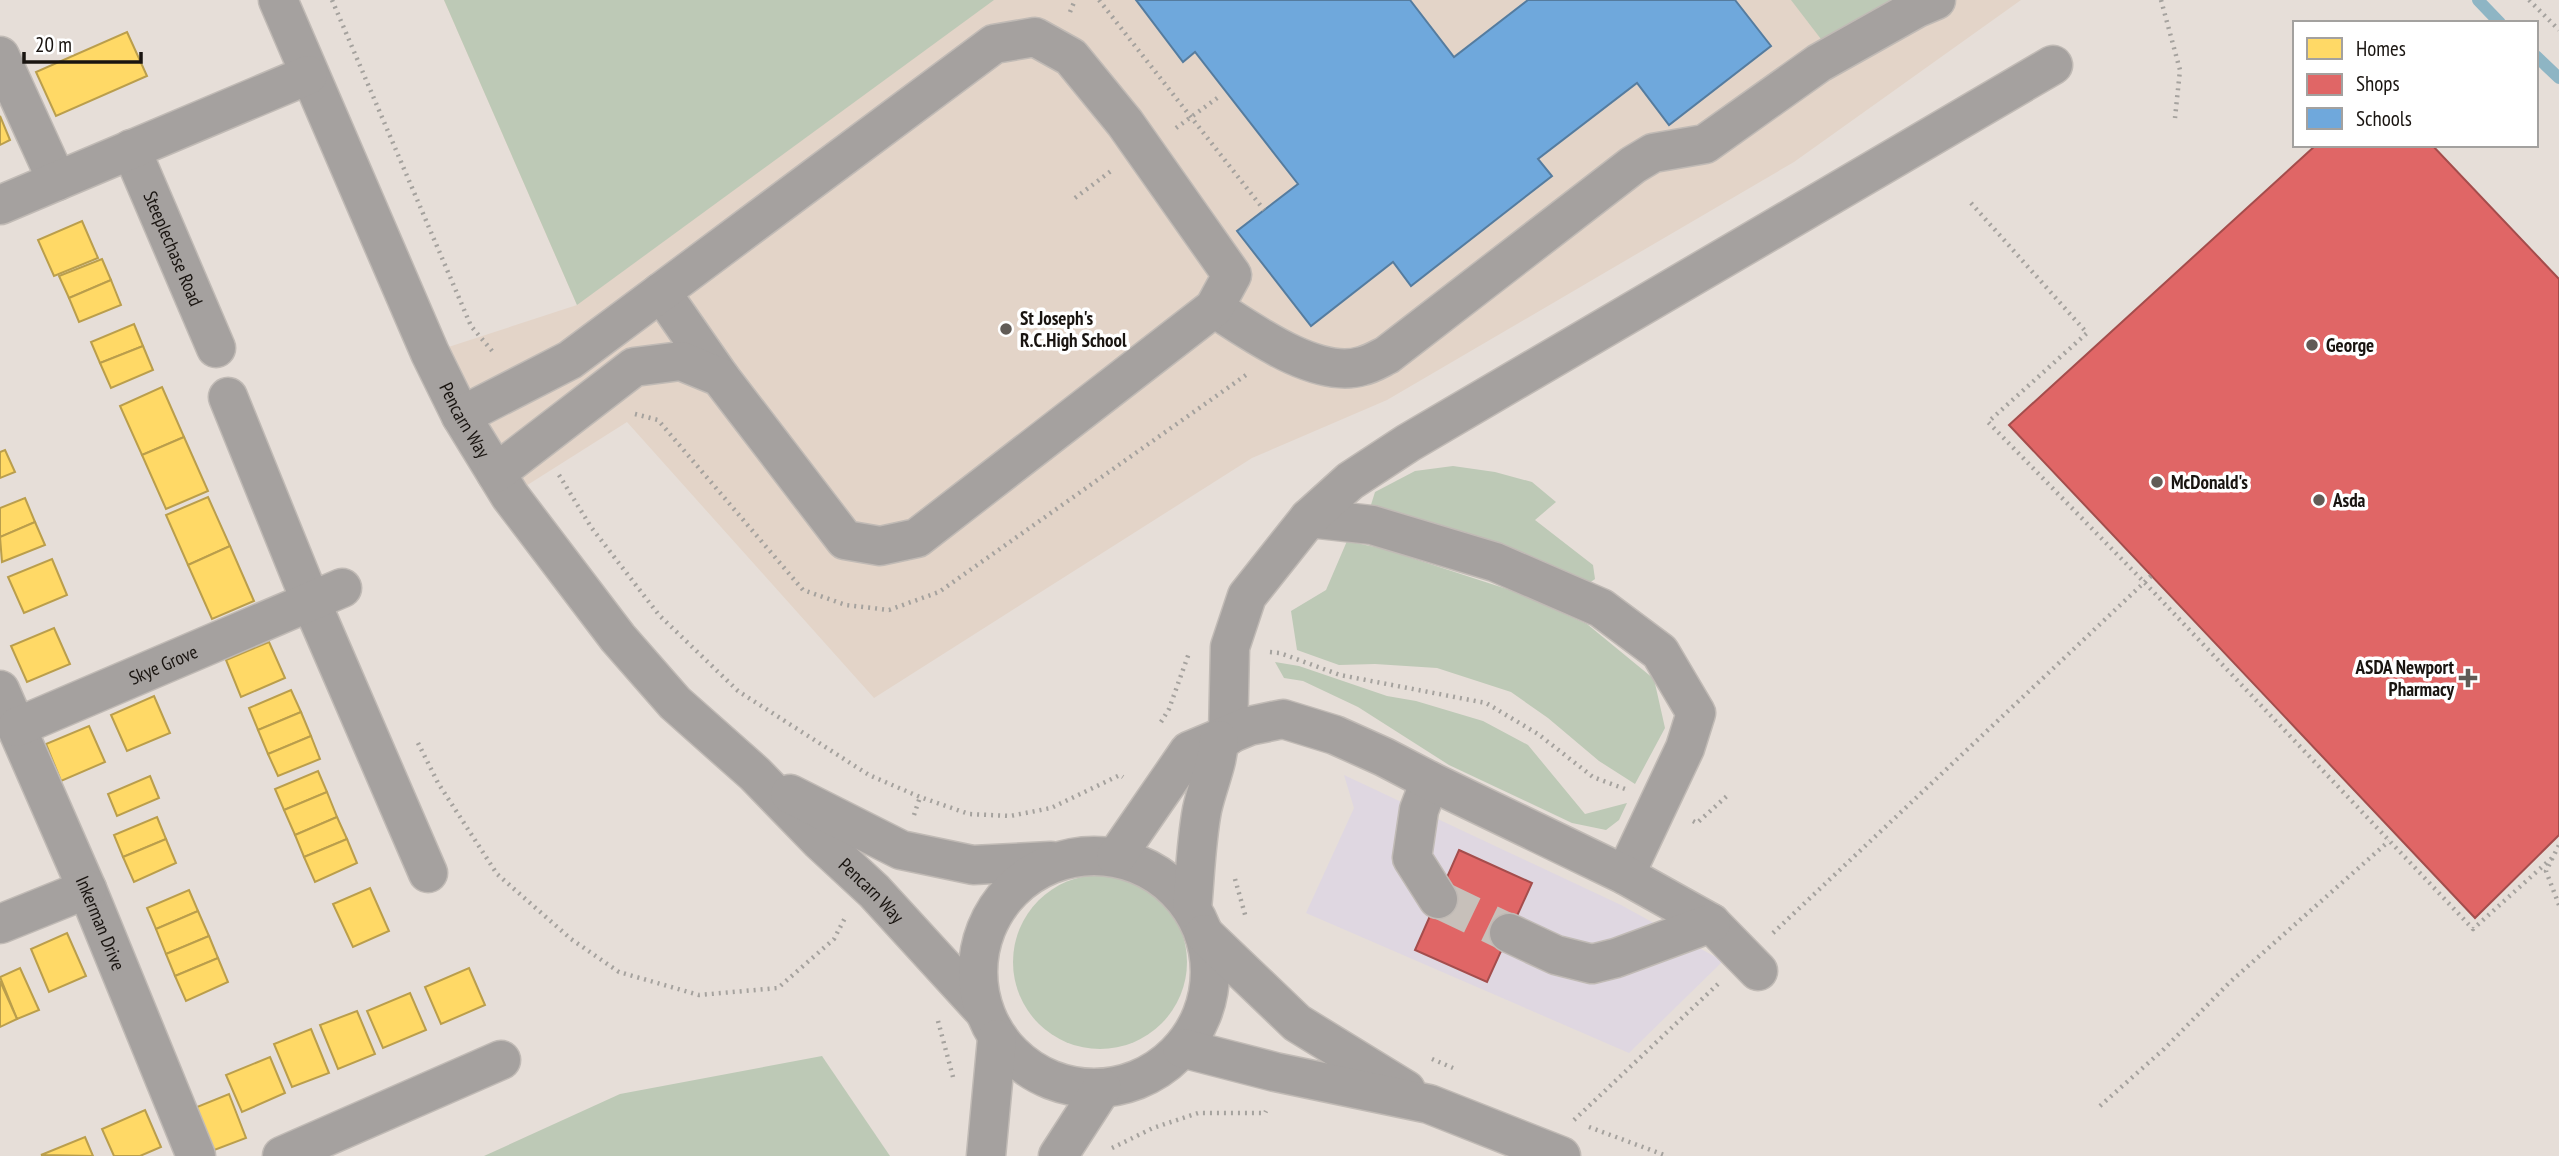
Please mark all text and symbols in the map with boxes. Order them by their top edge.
scale bar [24,21,142,65]
legend [2293,21,2538,147]
text: 20 m [35,31,72,58]
text: Homes [2356,35,2406,62]
text: Shops [2356,70,2400,97]
text: Schools [2356,105,2412,132]
street label: Steeplechase Road [138,187,209,309]
place label: St Joseph's R.C.High School [1020,306,1127,352]
marker: St Joseph's R.C.High School [998,321,1014,337]
place label: George [2326,333,2374,357]
marker: George [2304,337,2320,353]
street label: Pencarn Way [434,378,496,463]
place label: McDonald's [2171,470,2248,494]
marker: McDonald's [2149,474,2165,490]
place label: Asda [2332,488,2366,512]
marker: Asda [2311,492,2327,508]
street label: Skye Grove [125,639,201,690]
place label: ASDA Newport Pharmacy [2355,655,2454,701]
marker: ASDA Newport Pharmacy [2460,670,2476,686]
street label: Pencarn Way [834,853,910,929]
street label: Inkerman Drive [71,872,131,974]

